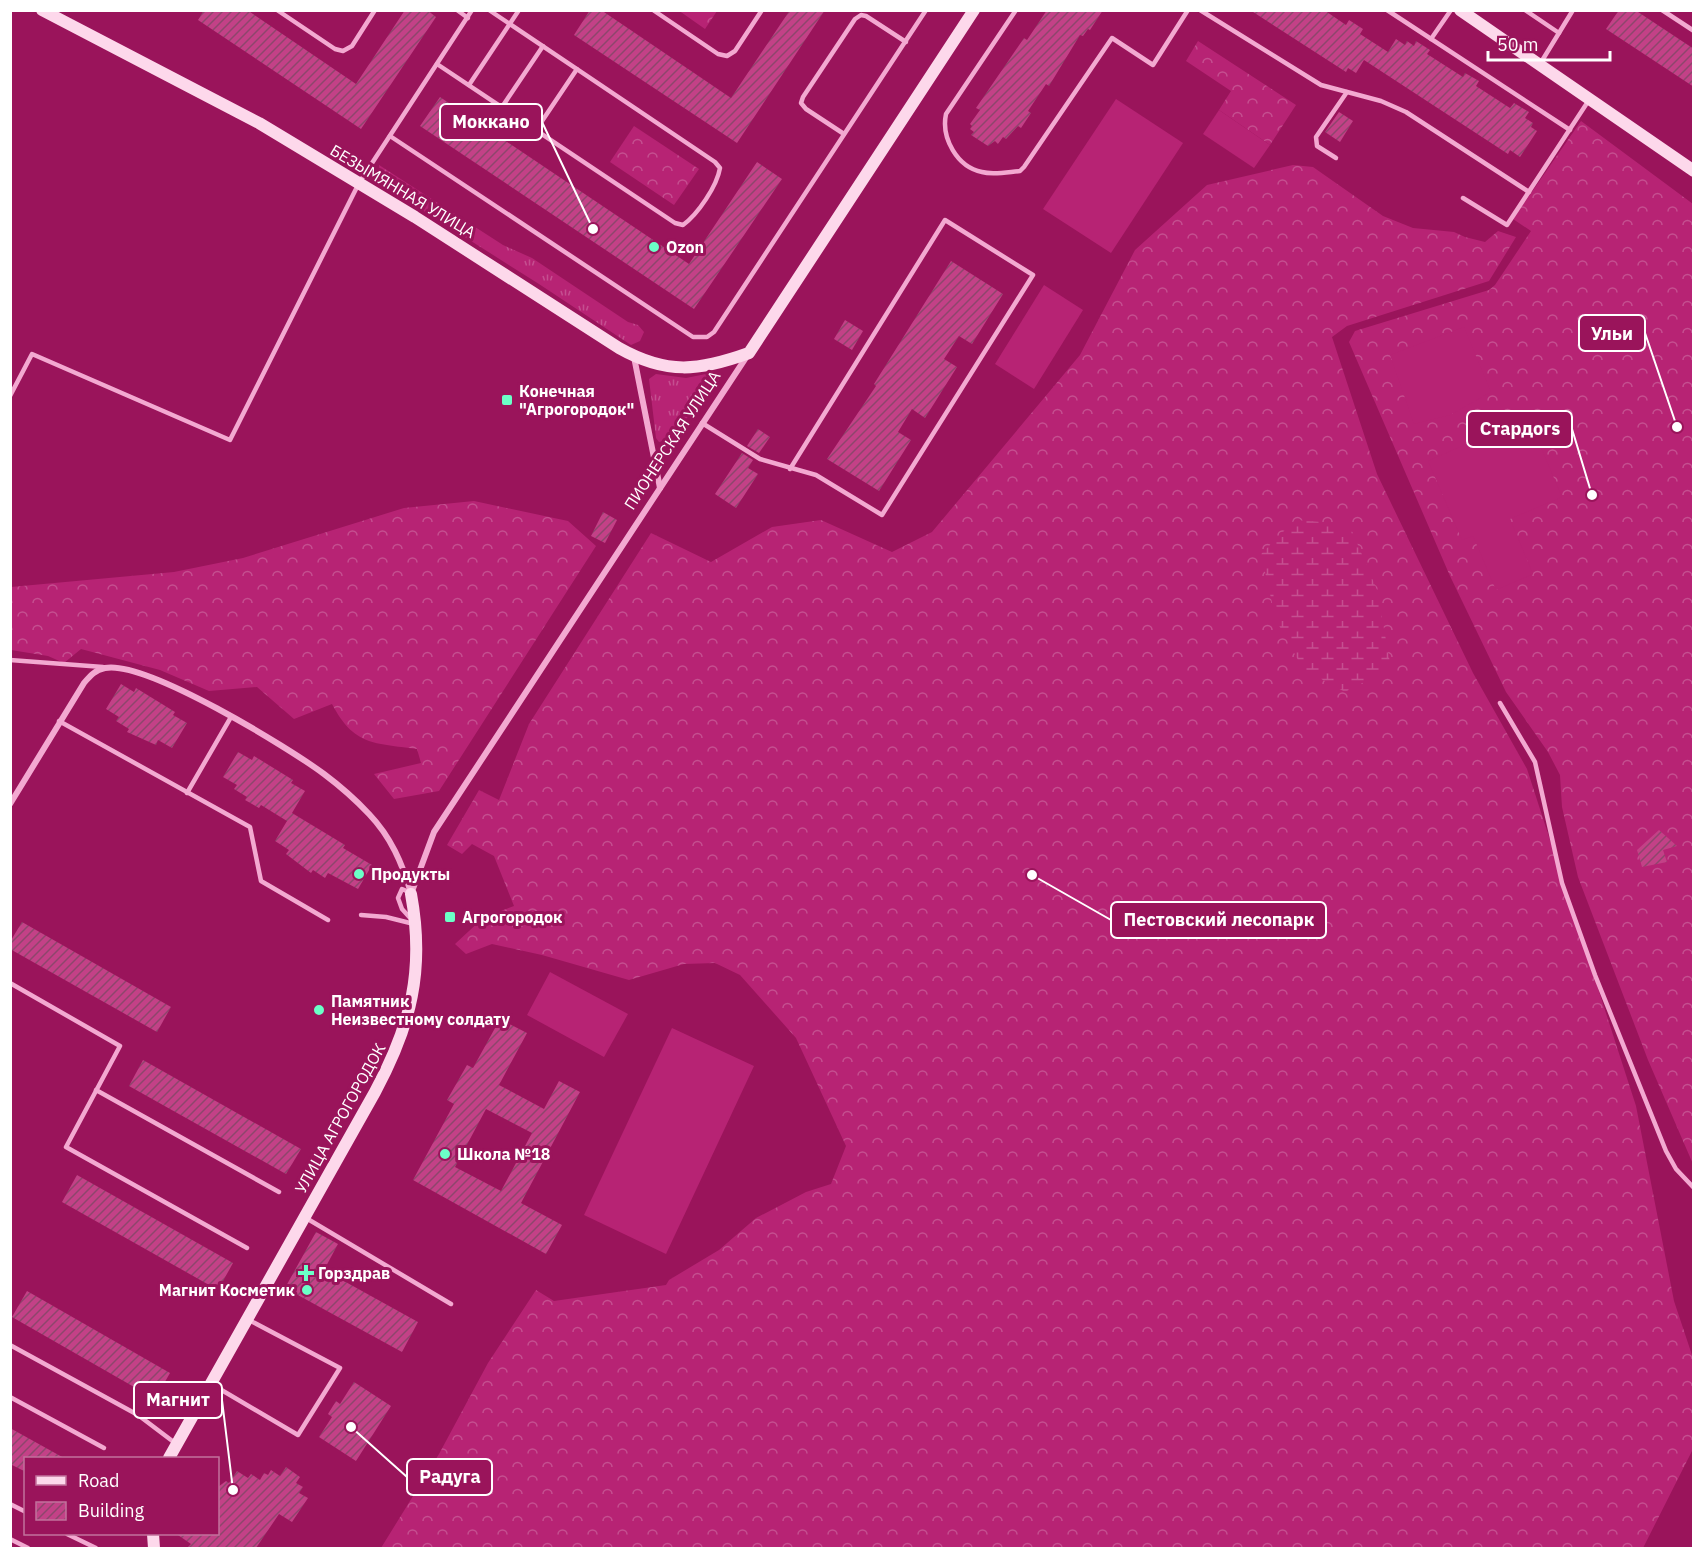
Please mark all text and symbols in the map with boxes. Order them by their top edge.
scale bar [1488,24,1610,62]
text: 50 m [1497,33,1539,56]
callout: Моккано [440,104,542,140]
text: Моккано [452,110,530,133]
street label: БЕЗЫМЯННАЯ УЛИЦА [327,140,479,242]
place label: Ozon [666,237,704,257]
marker: Ozon [647,240,661,254]
callout: Ульи [1579,315,1645,351]
text: Ульи [1591,322,1633,345]
street label: ПИОНЕРСКАЯ УЛИЦА [620,367,724,513]
place label: Конечная "Агрогородок" [519,381,634,419]
marker: Конечная "Агрогородок" [500,393,514,407]
callout: Стардогs [1467,411,1572,447]
text: Стардогs [1480,417,1560,440]
place label: Продукты [371,864,450,884]
marker: Продукты [352,867,366,881]
callout: Пестовский лесопарк [1111,902,1326,938]
place label: Агрогородок [462,907,562,927]
text: Пестовский лесопарк [1124,908,1314,931]
marker: Агрогородок [443,910,457,924]
place label: Памятник Неизвестному солдату [331,991,510,1029]
marker: Памятник Неизвестному солдату [312,1003,326,1017]
street label: УЛИЦА АГРОГОРОДОК [290,1039,390,1197]
place label: Школа №18 [457,1144,550,1164]
marker: Школа №18 [438,1147,452,1161]
place label: Горздрав [318,1263,390,1283]
marker: Горздрав [299,1266,313,1280]
place label: Магнит Косметик [159,1280,295,1300]
marker: Магнит Косметик [300,1283,314,1297]
callout: Магнит [134,1382,222,1418]
text: Магнит [146,1388,210,1411]
legend [24,1457,219,1535]
callout: Радуга [407,1459,492,1495]
text: Радуга [419,1465,481,1488]
text: Road [78,1469,119,1492]
text: Building [78,1499,145,1522]

